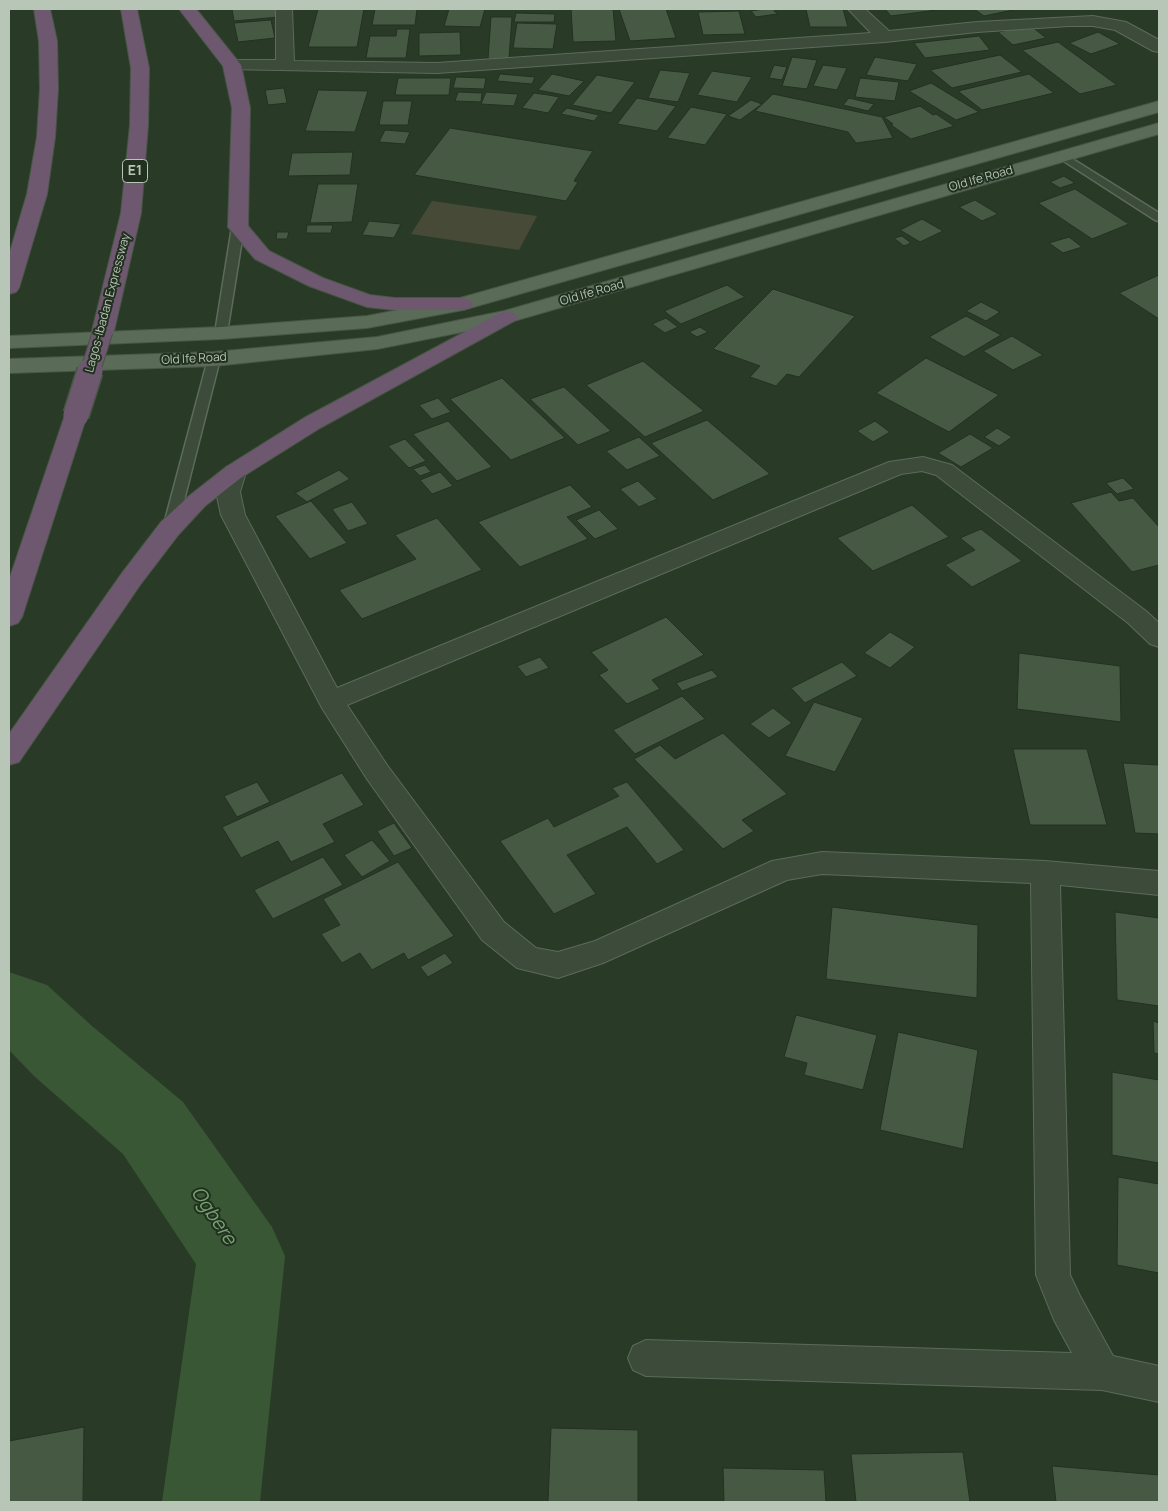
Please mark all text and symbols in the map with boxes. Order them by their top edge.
road number: E1 [122,160,148,182]
street label: Old Ife Road [947,163,1015,195]
street label: Lagos-Ibadan Expressway [82,232,134,374]
street label: Old Ife Road [558,277,626,309]
street label: Old Ife Road [161,350,227,368]
water label: Ogbere [185,1183,241,1249]

